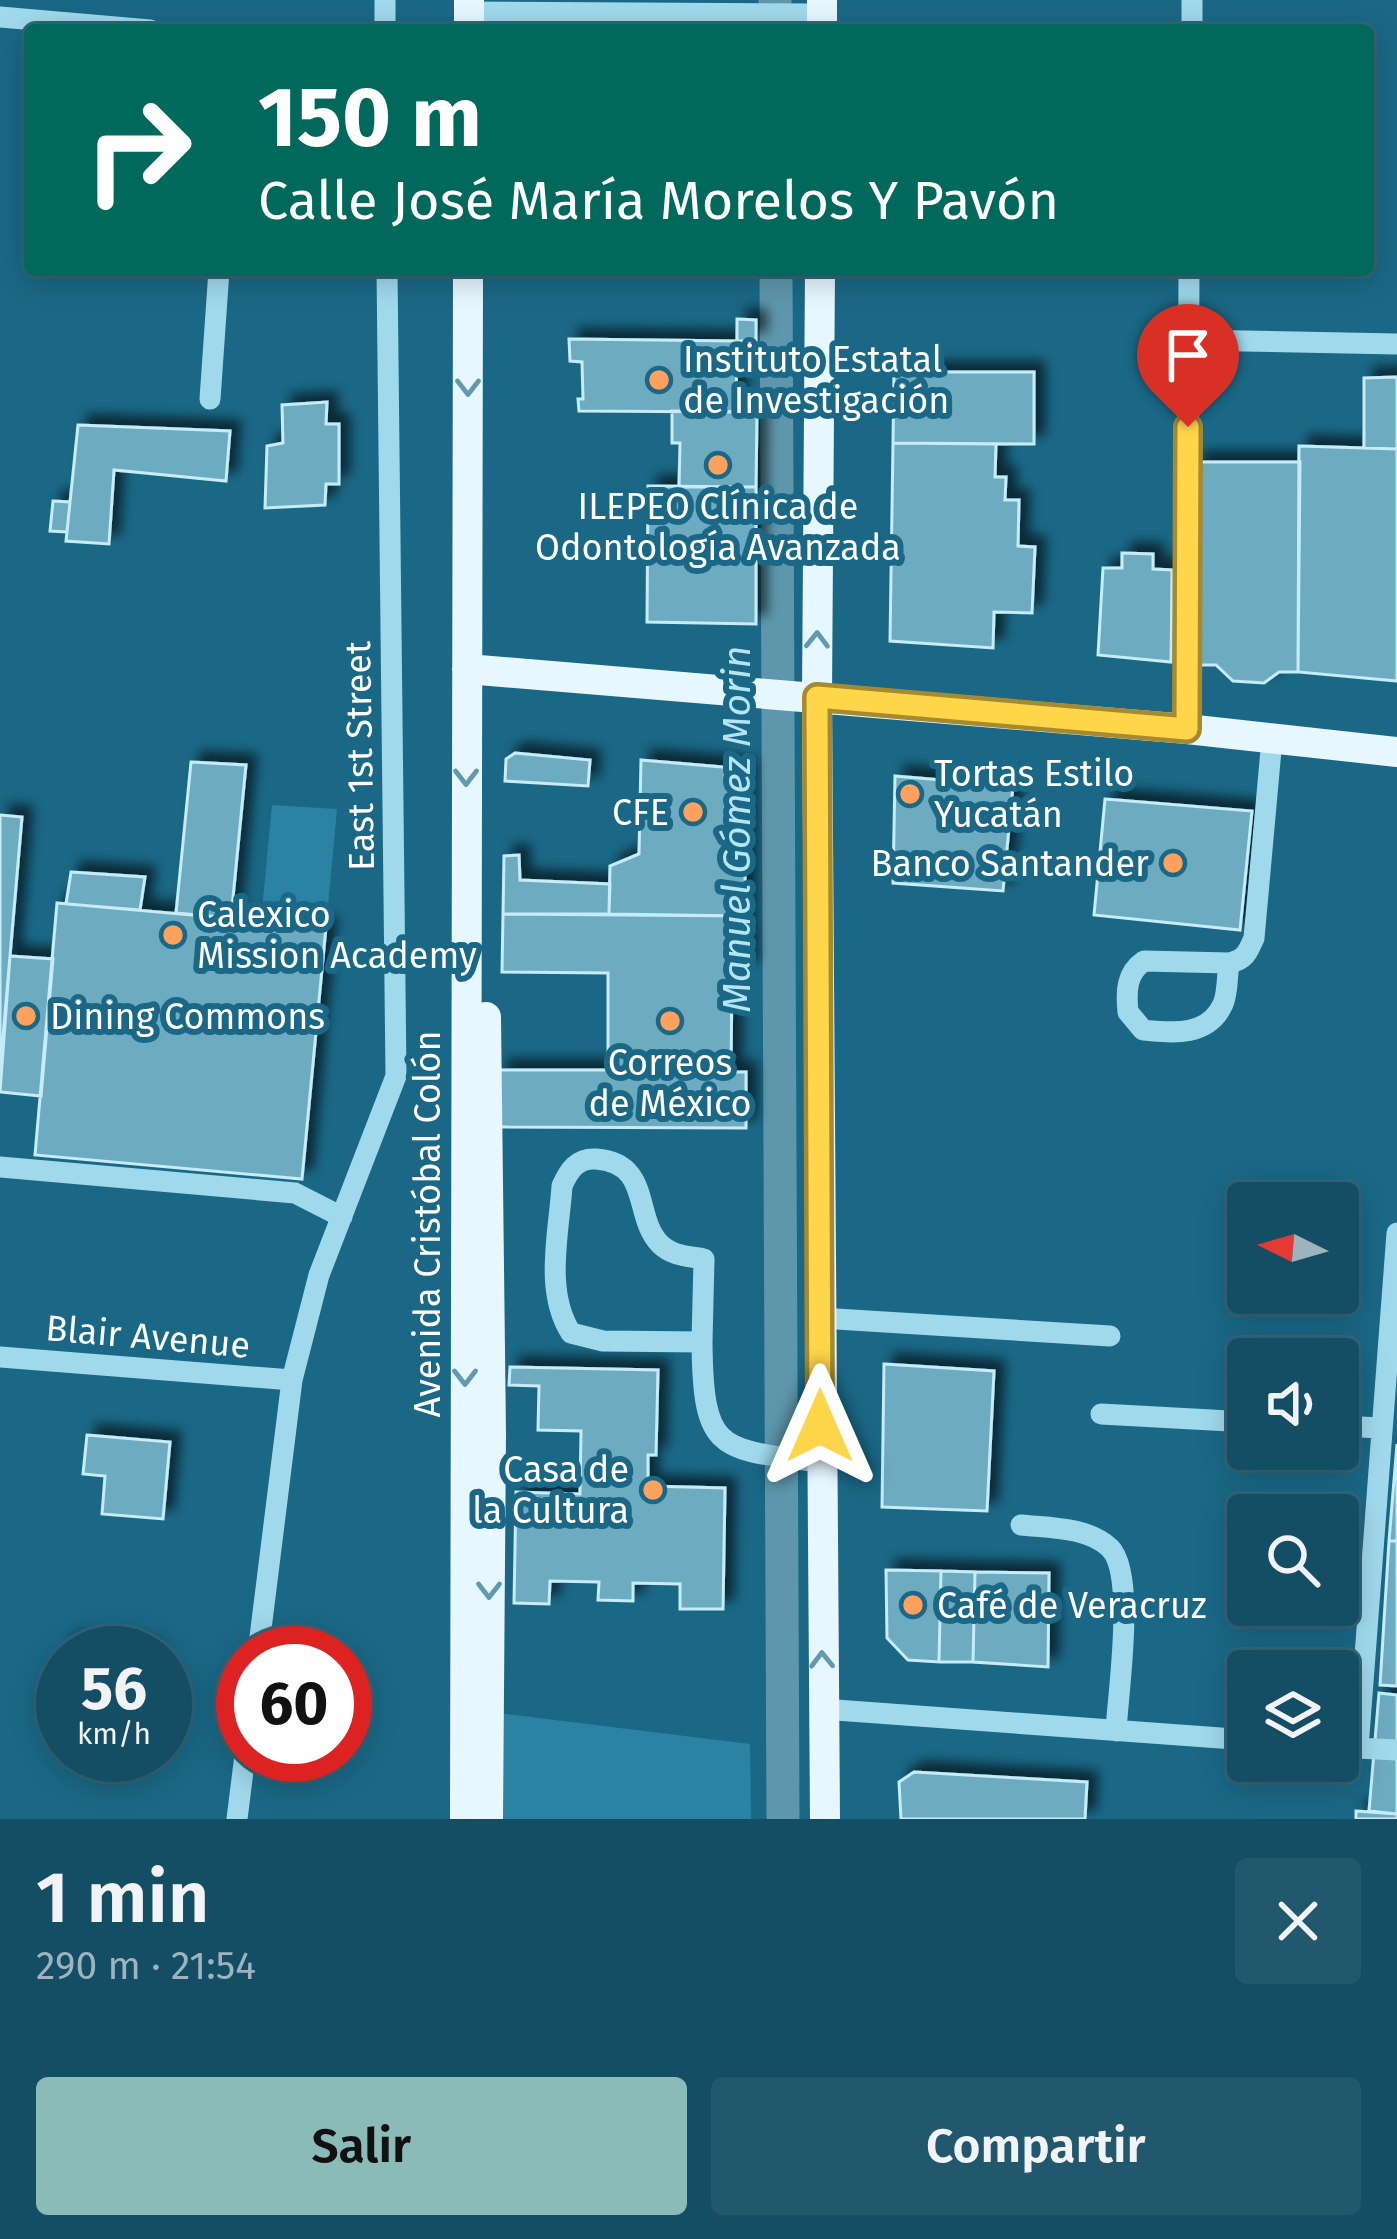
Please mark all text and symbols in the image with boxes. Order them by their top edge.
text: 150 m [258,67,482,168]
icon: right [60,72,216,228]
text: Calle José María Morelos Y Pavón [258,169,1059,233]
pin [1137,304,1239,427]
icon: arrive [1155,322,1221,388]
place label: Instituto Estatal de Investigación [683,338,949,423]
marker: Instituto Estatal de Investigación [646,367,672,393]
one-way arrow [455,379,481,397]
marker: ILEPEO Clínica de Odontología Avanzada [705,452,731,478]
place label: ILEPEO Clínica de Odontología Avanzada [535,485,901,570]
one-way arrow [804,630,830,648]
street label: East 1st Street [336,641,384,871]
water label: Manuel Gómez Morin [714,646,760,1012]
place label: Tortas Estilo Yucatán [934,752,1134,837]
one-way arrow [453,769,479,787]
marker: Tortas Estilo Yucatán [897,781,923,807]
place label: CFE [612,791,669,835]
marker: CFE [680,799,706,825]
place label: Banco Santander [871,842,1149,886]
marker: Banco Santander [1160,850,1186,876]
place label: Calexico Mission Academy [197,893,477,978]
marker: Calexico Mission Academy [160,922,186,948]
place label: Dining Commons [50,995,325,1039]
marker: Dining Commons [13,1003,39,1029]
marker: Correos de México [657,1008,683,1034]
street label: Avenida Cristóbal Colón [406,1031,450,1417]
place label: Correos de México [588,1041,752,1126]
north arrow [1227,1182,1359,1314]
map controls [1227,1182,1359,1782]
street label: Blair Avenue [44,1306,252,1368]
button: sound [1227,1338,1359,1470]
position arrow [757,1363,883,1489]
one-way arrow [452,1369,478,1387]
place label: Casa de la Cultura [472,1448,629,1533]
marker: Casa de la Cultura [640,1477,666,1503]
button: search [1227,1494,1359,1626]
one-way arrow [477,1581,503,1600]
place label: Café de Veracruz [937,1584,1207,1628]
marker: Café de Veracruz [900,1592,926,1618]
speed limit sign: 60 [216,1626,372,1782]
one-way arrow [809,1650,835,1669]
button: layers [1227,1650,1359,1782]
text: 56 [81,1653,147,1725]
text: km/h [77,1716,151,1752]
text: 1 min [36,1855,209,1941]
button: close [1235,1858,1361,1984]
text: 290 m · 21:54 [36,1943,256,1989]
button: Salir [36,2077,687,2215]
button: Compartir [711,2077,1361,2215]

